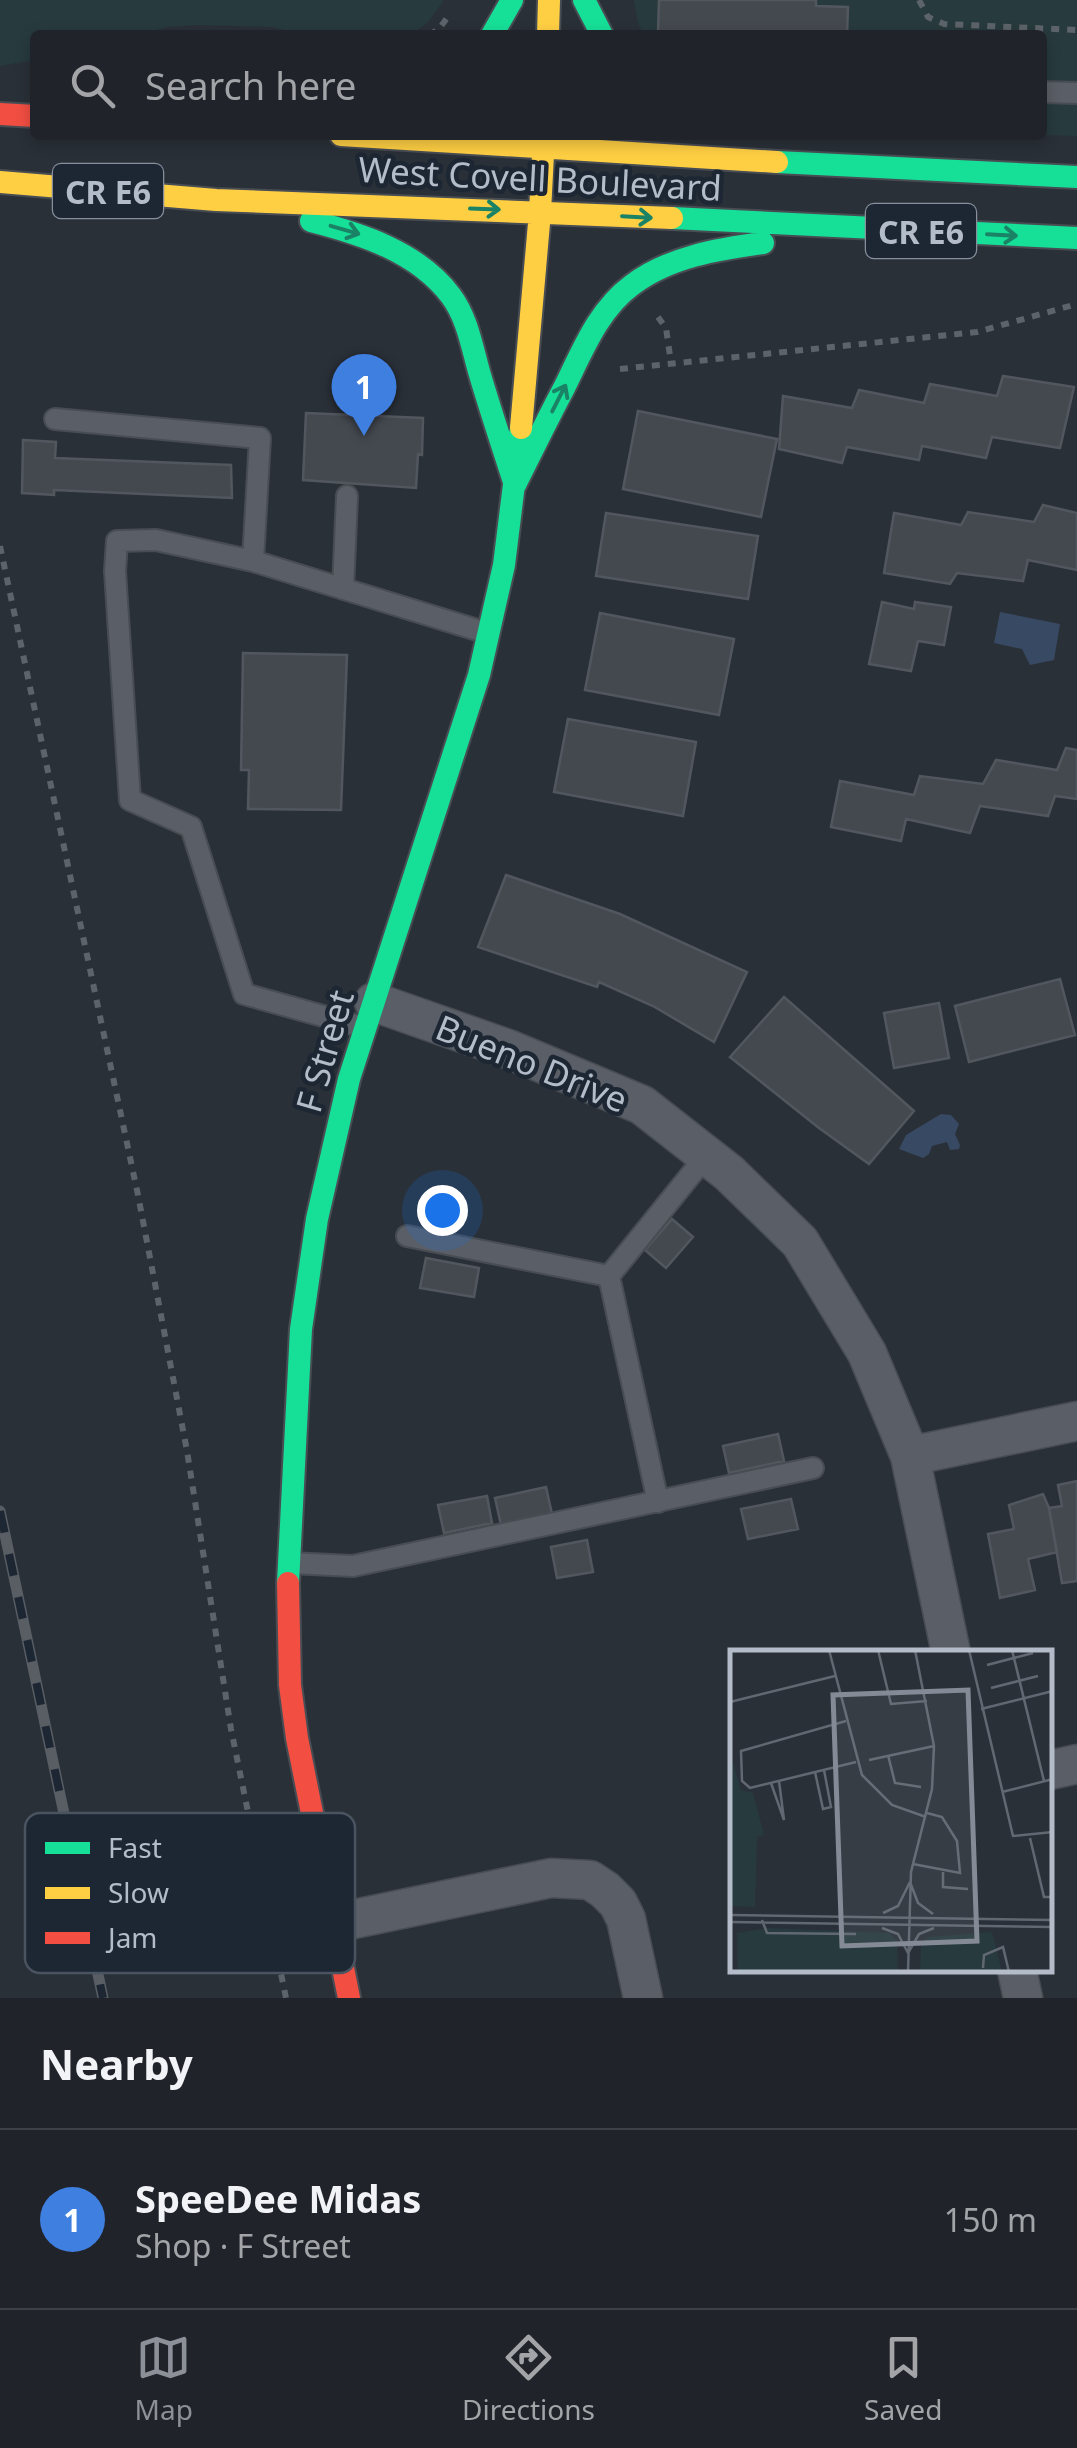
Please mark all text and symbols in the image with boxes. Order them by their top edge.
search box [30,30,1047,140]
icon: search [65,58,120,113]
text: Search here [145,59,356,111]
street label: West Covell Boulevard [357,145,723,211]
road number: CR E6 [53,164,163,218]
one-way arrow [468,200,500,219]
road number: CR E6 [866,204,976,258]
one-way arrow [621,208,653,227]
one-way arrow [328,221,360,240]
one-way arrow [985,226,1017,245]
pin: 1 [332,354,396,436]
one-way arrow [550,384,569,413]
street label: F Street [284,984,364,1118]
street label: Bueno Drive [429,1003,635,1123]
your location [417,1185,468,1236]
inset map [730,1650,1052,1973]
legend [25,1813,355,1973]
text: Fast [108,1828,162,1866]
text: Slow [108,1873,169,1911]
text: Jam [105,1918,158,1956]
text: Nearby [40,2035,193,2092]
text: SpeeDee Midas [135,2172,421,2224]
text: 1 [63,2198,82,2241]
text: 150 m [944,2198,1037,2241]
text: Shop · F Street [135,2224,351,2267]
tab: Map [135,2330,193,2428]
tab: Directions [462,2330,595,2428]
tab: Saved [864,2330,942,2428]

